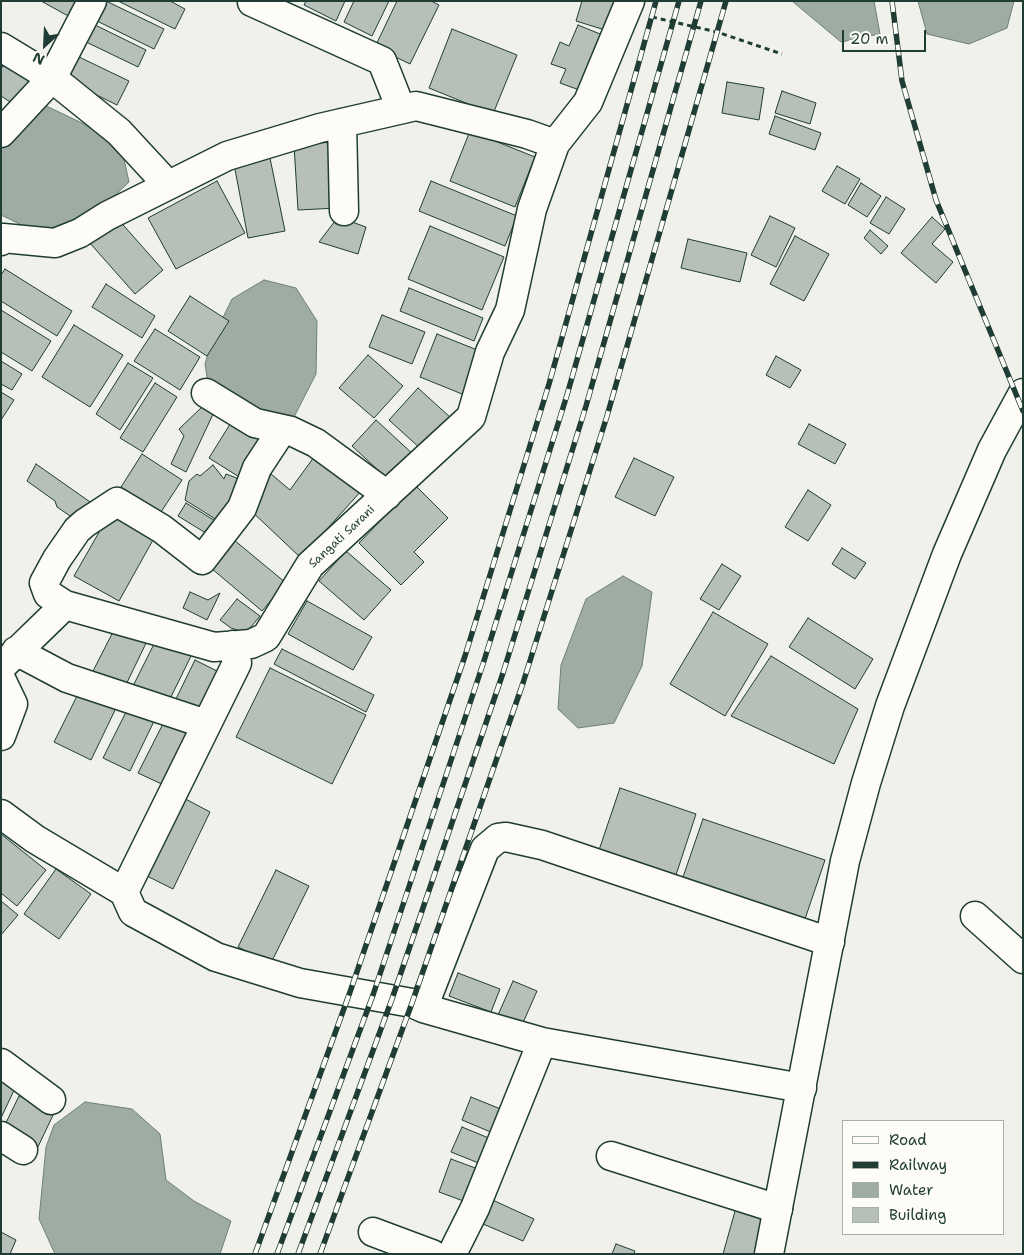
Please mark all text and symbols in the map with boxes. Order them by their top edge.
north arrow [20,20,70,70]
scale bar [844,20,928,52]
text: 20 m [850,29,889,49]
text: N [30,48,47,69]
street label: Sangati Sarani [306,503,378,571]
legend [842,1120,1004,1235]
text: Road [889,1130,927,1150]
text: Railway [889,1155,947,1175]
text: Water [889,1180,933,1200]
text: Building [889,1205,946,1225]

